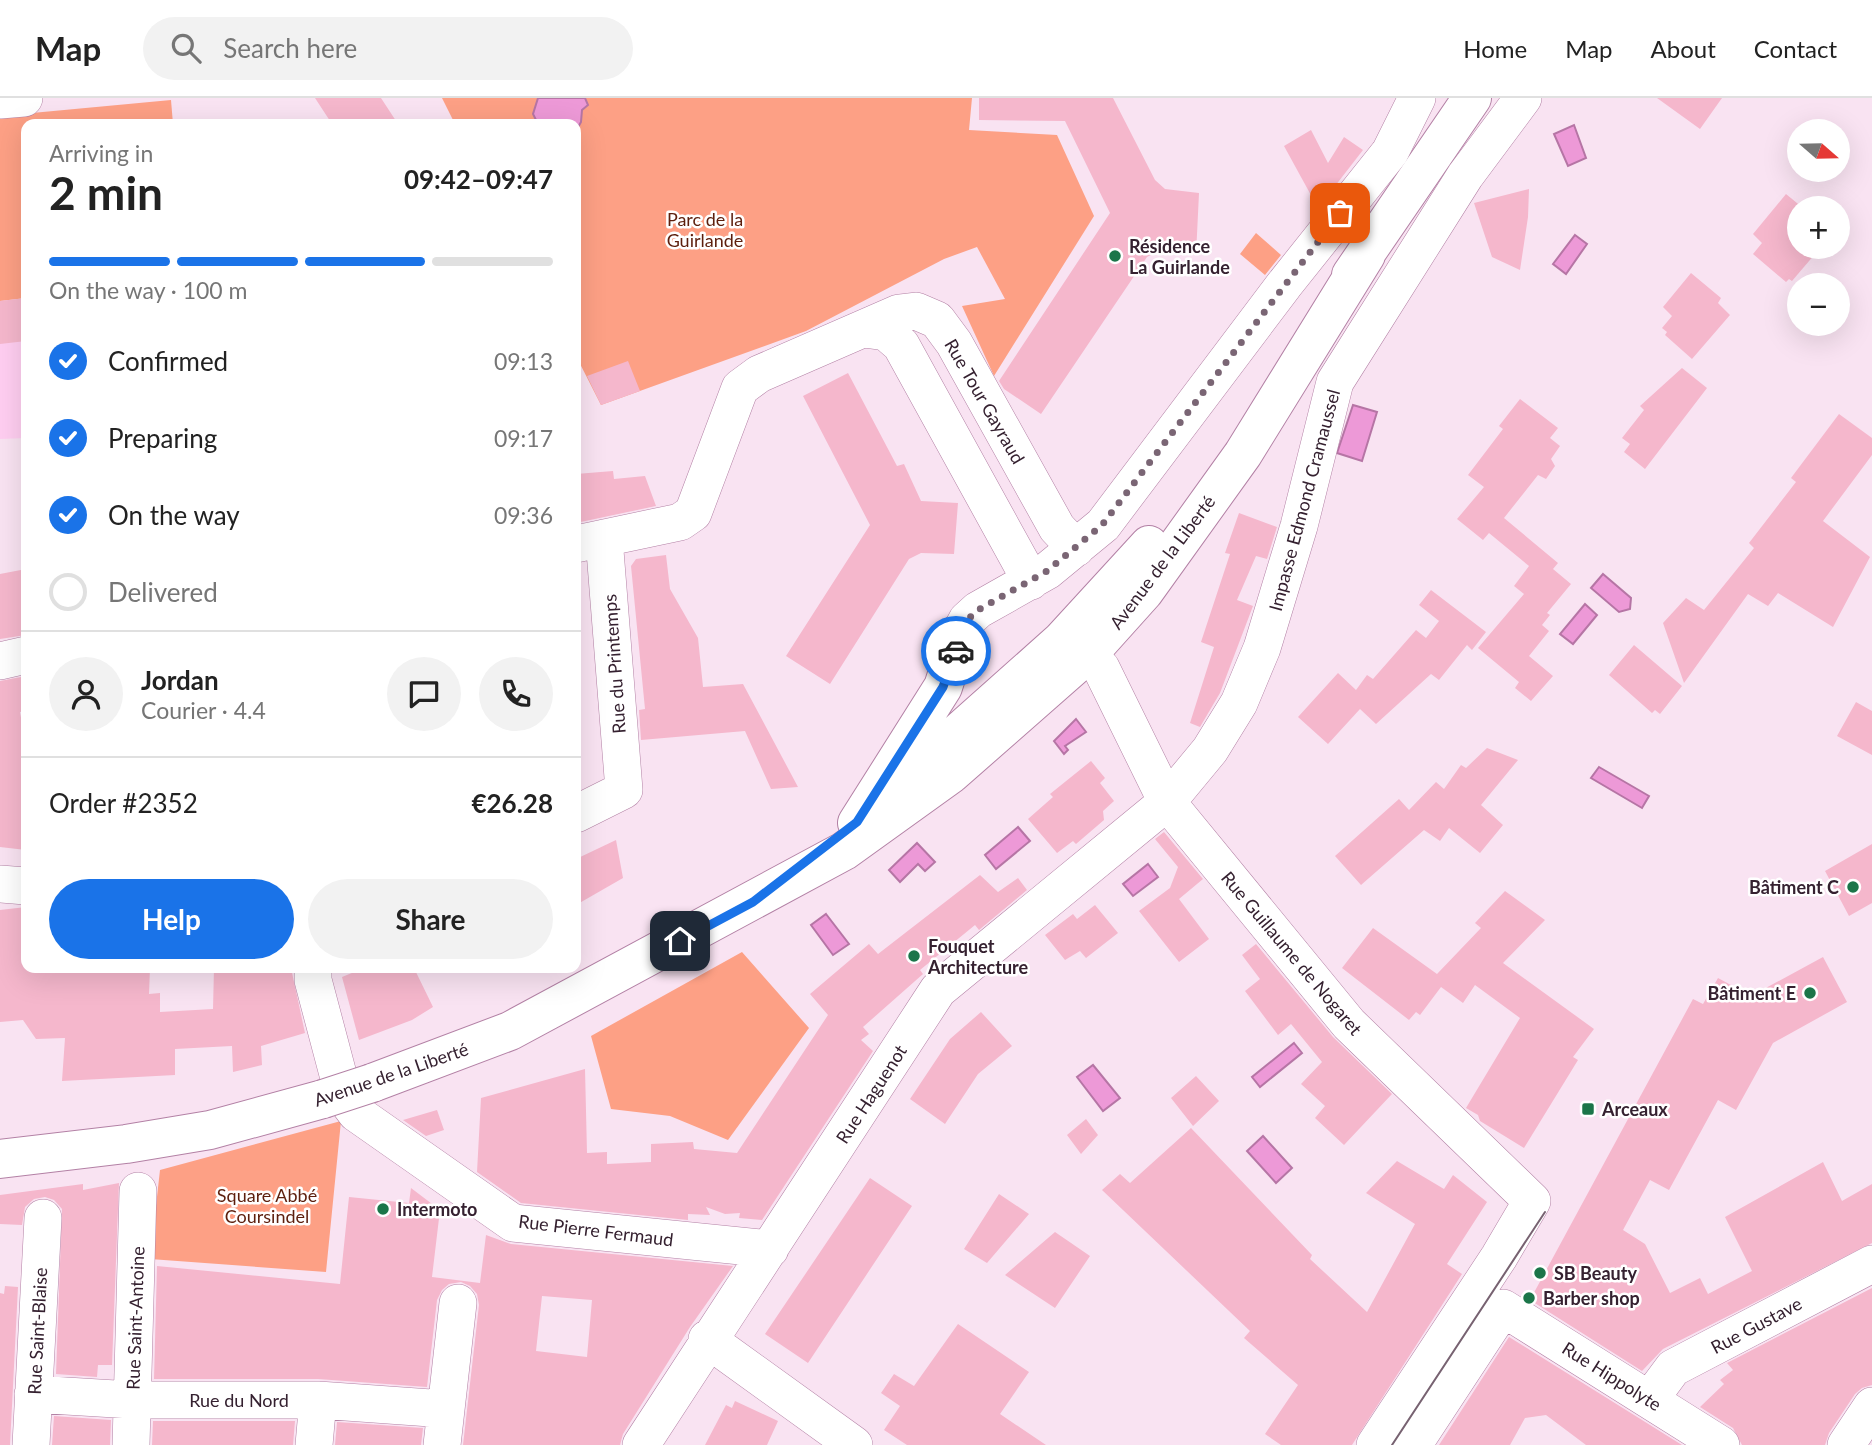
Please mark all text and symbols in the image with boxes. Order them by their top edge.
search box [143,17,633,80]
text: Map [35,28,101,68]
icon: search [167,29,205,67]
text: Search here [223,32,357,64]
text: Home [1463,34,1527,63]
text: Map [1565,34,1613,63]
text: About [1651,34,1716,63]
text: Contact [1754,34,1837,63]
north arrow [1787,119,1850,182]
map controls [1787,119,1850,336]
text: Arriving in [49,139,153,167]
text: 09:42–09:47 [404,163,553,195]
text: 2 min [49,165,163,220]
pin [1310,183,1370,243]
icon: bag [1321,194,1359,232]
button: + [1787,196,1850,259]
park label: Parc de la Guirlande [667,208,743,251]
place label: Résidence La Guirlande [1129,235,1230,278]
marker: Résidence La Guirlande [1107,248,1123,264]
button: − [1787,273,1850,336]
text: On the way · 100 m [49,276,248,304]
street label: Rue Tour Gayraud [940,335,1030,467]
icon: check [49,342,87,380]
text: Confirmed [108,345,228,377]
text: 09:13 [494,347,553,375]
street label: Impasse Edmond Cramaussel [1264,387,1344,613]
icon: check [49,419,87,457]
text: Preparing [108,422,217,454]
text: 09:17 [494,424,553,452]
street label: Avenue de la Liberté [1105,491,1219,633]
icon: check [49,496,87,534]
text: On the way [108,499,240,531]
text: 09:36 [494,501,553,529]
text: Delivered [108,576,218,608]
street label: Rue du Printemps [598,593,630,735]
courier [921,616,991,686]
icon: car [937,632,975,670]
button: person [49,657,123,731]
button: chat [387,657,461,731]
button: phone [479,657,553,731]
text: Jordan [141,664,219,696]
text: Courier · 4.4 [141,696,266,724]
text: Order #2352 [49,787,198,819]
text: €26.28 [471,787,553,819]
street label: Rue Guillaume de Nogaret [1217,867,1367,1040]
place label: Bâtiment C [1749,876,1839,898]
button: Help [49,879,294,959]
button: Share [308,879,553,959]
marker: Bâtiment C [1845,879,1861,895]
pin [650,911,710,971]
icon: home [661,922,699,960]
place label: Fouquet Architecture [927,935,1029,978]
marker: Fouquet Architecture [906,948,922,964]
place label: Bâtiment E [1708,982,1796,1004]
marker: Bâtiment E [1802,985,1818,1001]
street label: Avenue de la Liberté [311,1037,471,1111]
street label: Rue Haguenot [831,1040,911,1147]
place label: Arceaux [1601,1098,1668,1120]
marker: Arceaux [1580,1101,1596,1117]
park label: Square Abbé Coursindel [217,1184,317,1227]
place label: Intermoto [397,1198,477,1220]
marker: Intermoto [375,1201,391,1217]
street label: Rue Pierre Fermaud [517,1210,675,1250]
street label: Rue Saint-Antoine [122,1246,148,1390]
place label: SB Beauty [1554,1262,1637,1284]
marker: SB Beauty [1532,1265,1548,1281]
street label: Rue Saint-Blaise [23,1267,51,1395]
place label: Barber shop [1543,1287,1640,1309]
marker: Barber shop [1521,1290,1537,1306]
street label: Rue Gustave [1707,1292,1805,1358]
street label: Rue Hippolyte [1558,1337,1666,1415]
street label: Rue du Nord [189,1389,289,1411]

